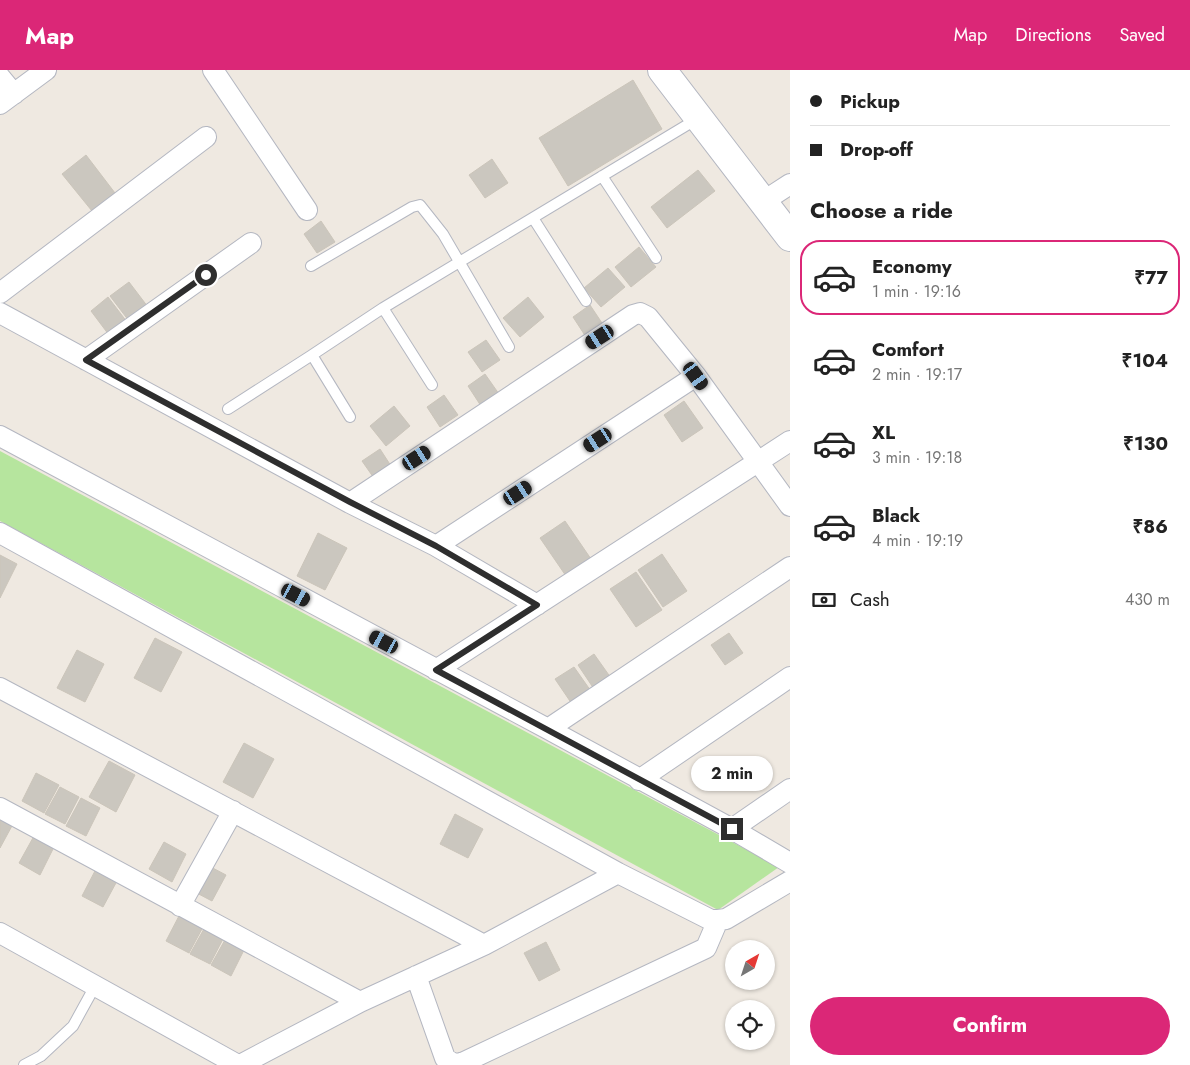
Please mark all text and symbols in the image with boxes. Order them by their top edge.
text: Map [25,18,74,53]
text: Map [954,22,987,48]
text: Directions [1015,22,1091,48]
text: Saved [1119,22,1165,48]
text: Pickup [840,88,900,115]
text: Drop-off [840,136,913,163]
text: Choose a ride [810,194,953,226]
text: Economy [872,253,952,280]
icon: car [812,255,857,300]
route start [195,264,217,286]
text: ₹77 [1134,264,1168,291]
text: 1 min · 19:16 [872,280,961,303]
car [583,323,616,351]
text: Comfort [872,336,944,363]
icon: car [812,338,857,383]
text: ₹104 [1122,347,1168,374]
car [681,359,710,393]
text: 2 min · 19:17 [872,363,962,386]
text: XL [872,419,895,446]
icon: car [812,421,857,466]
car [581,426,614,454]
text: ₹130 [1123,430,1168,457]
car [400,444,433,472]
text: 3 min · 19:18 [872,446,962,469]
car [501,479,534,507]
text: Black [872,502,920,529]
icon: car [812,504,857,549]
text: ₹86 [1133,513,1168,540]
text: 4 min · 19:19 [872,529,963,552]
car [279,581,312,609]
icon: cash [810,586,838,614]
text: Cash [850,586,890,613]
text: 430 m [1125,588,1170,611]
car [367,628,400,656]
callout: 2 min [691,756,773,792]
text: 2 min [711,762,753,785]
route end [721,818,743,840]
north arrow [725,940,775,990]
map controls [725,940,775,1050]
button: Confirm [810,997,1170,1055]
button: locate [725,1000,775,1050]

